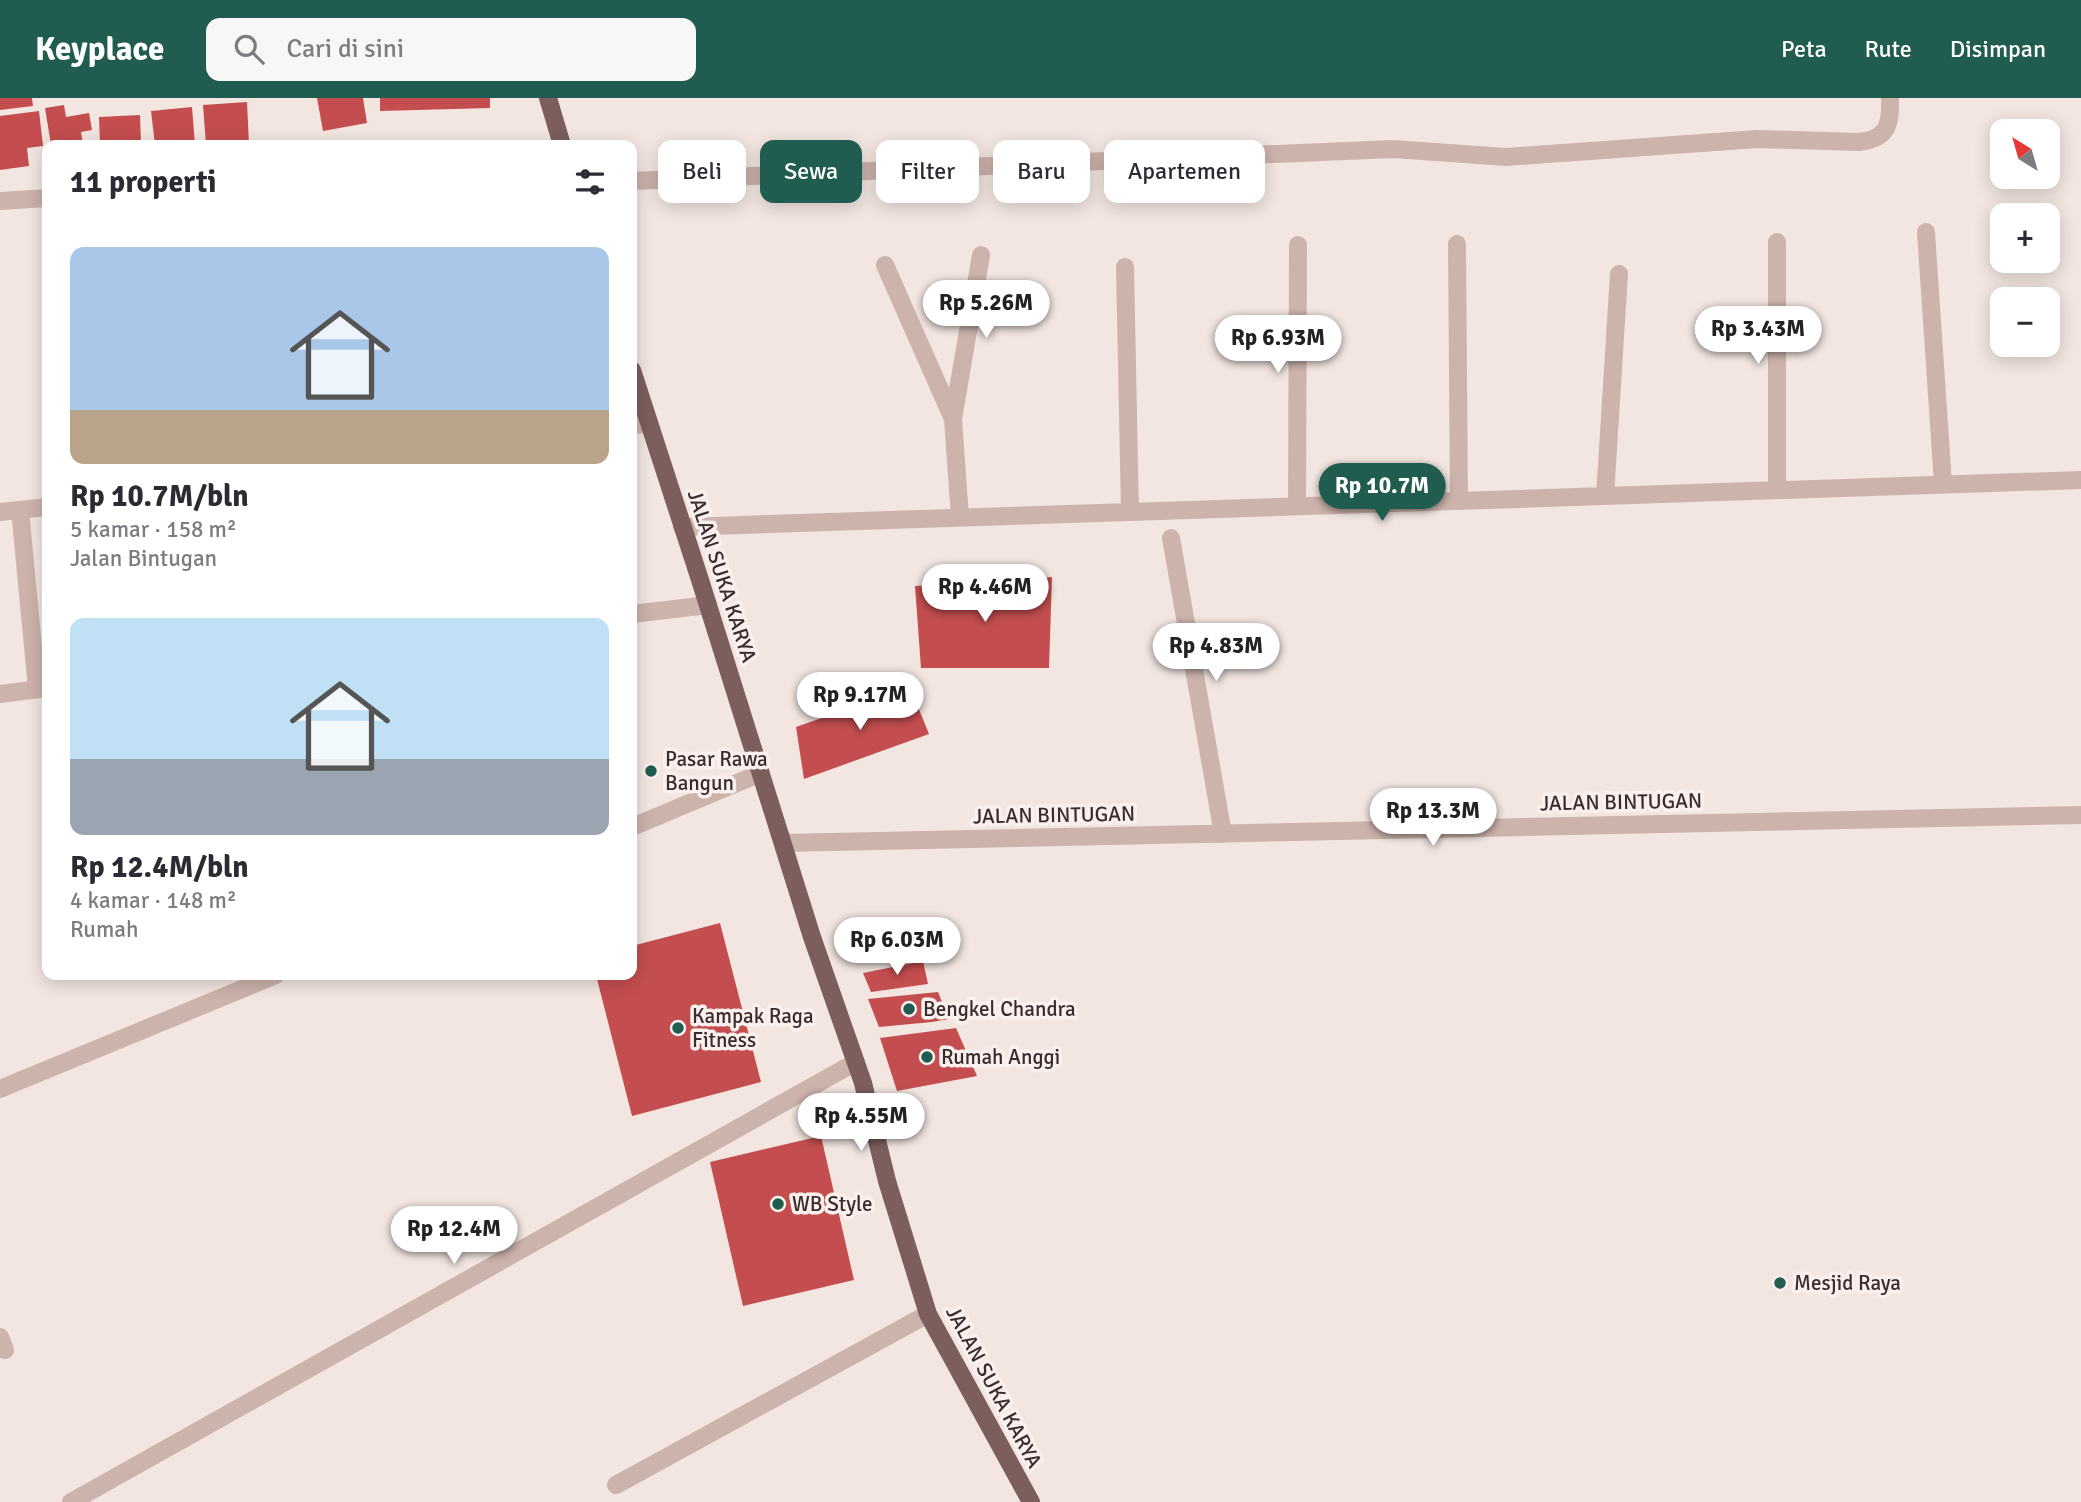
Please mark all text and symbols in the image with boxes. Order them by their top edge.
search box [206,18,696,81]
text: Keyplace [35,29,164,70]
icon: search [230,30,268,68]
text: Cari di sini [286,33,404,65]
text: Peta [1781,34,1827,64]
text: Rute [1865,34,1912,64]
text: Disimpan [1950,34,2046,64]
north arrow [1990,119,2060,189]
map controls [1990,119,2060,357]
chip: Beli [658,140,746,203]
chip: Sewa [760,140,862,203]
chip: Filter [876,140,979,203]
chip: Baru [993,140,1090,203]
chip: Apartemen [1104,140,1265,203]
icon: filters [571,163,609,201]
text: 11 properti [70,164,217,201]
button: + [1990,203,2060,273]
pin: Rp 5.26M [914,280,1058,340]
button: − [1990,287,2060,357]
text: Rp 5.26M [939,288,1033,317]
icon: home [277,292,403,418]
pin: Rp 3.43M [1686,306,1830,366]
text: Rp 3.43M [1711,314,1805,343]
pin: Rp 6.93M [1206,316,1350,375]
text: Rp 6.93M [1231,323,1325,352]
pin: Rp 10.7M [1310,464,1454,523]
text: Rp 10.7M [1335,471,1429,500]
text: Rp 10.7M/bln [70,478,249,515]
street label: JALAN SUKA KARYA [682,486,762,666]
text: 5 kamar · 158 m² [70,515,237,544]
text: Jalan Bintugan [70,544,217,573]
pin: Rp 4.46M [913,564,1057,624]
text: Rp 4.46M [938,572,1032,601]
pin: Rp 4.83M [1144,624,1288,683]
text: Rp 4.83M [1169,631,1263,660]
icon: home [277,663,403,789]
pin: Rp 9.17M [788,672,932,732]
text: Rp 9.17M [813,680,907,709]
place label: Pasar Rawa Bangun [665,746,768,796]
marker: Pasar Rawa Bangun [643,763,659,779]
pin: Rp 13.3M [1361,788,1505,848]
street label: JALAN BINTUGAN [1540,788,1702,816]
text: Rp 13.3M [1386,796,1480,825]
street label: JALAN BINTUGAN [973,801,1135,829]
text: Rp 12.4M/bln [70,849,249,886]
text: 4 kamar · 148 m² [70,886,237,915]
text: Rumah [70,915,138,944]
pin: Rp 6.03M [825,918,969,977]
text: Rp 6.03M [850,925,944,954]
place label: Bengkel Chandra [923,996,1076,1022]
marker: Bengkel Chandra [901,1001,917,1017]
place label: Kampak Raga Fitness [692,1003,814,1053]
marker: Kampak Raga Fitness [670,1020,686,1036]
place label: Rumah Anggi [941,1044,1060,1070]
marker: Rumah Anggi [919,1049,935,1065]
pin: Rp 4.55M [789,1094,933,1153]
text: Rp 4.55M [814,1101,908,1130]
place label: WB Style [792,1191,873,1217]
marker: WB Style [770,1196,786,1212]
pin: Rp 12.4M [382,1206,526,1266]
text: Rp 12.4M [407,1214,501,1243]
place label: Mesjid Raya [1794,1270,1901,1296]
marker: Mesjid Raya [1772,1275,1788,1291]
street label: JALAN SUKA KARYA [940,1302,1048,1473]

